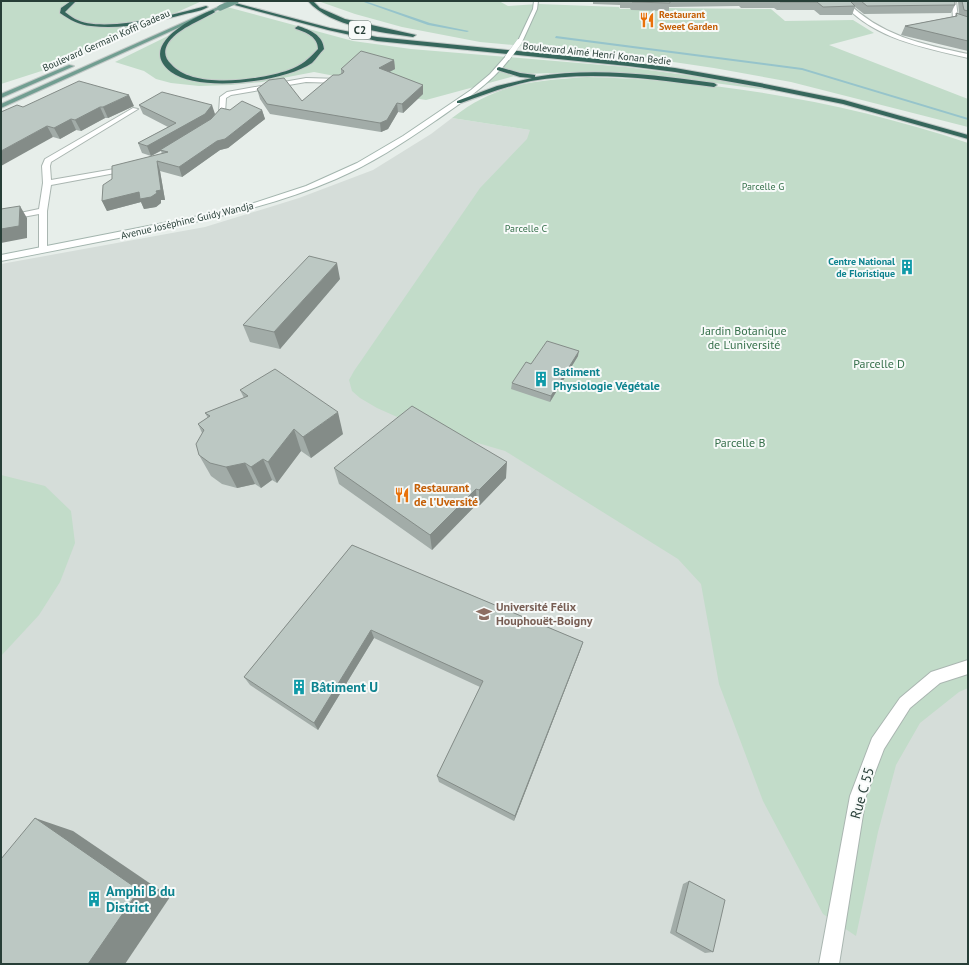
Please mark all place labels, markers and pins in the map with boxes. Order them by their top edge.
place label: Restaurant Sweet Garden [659,8,718,33]
restaurant icon: Restaurant Sweet Garden [638,11,656,29]
place label: Centre National de Floristique [828,255,895,280]
building icon: Centre National de Floristique [898,258,916,276]
place label: Batiment Physiologie Végétale [553,364,660,393]
building icon: Batiment Physiologie Végétale [532,370,550,388]
place label: Restaurant de l'Uversité [414,480,478,509]
restaurant icon: Restaurant de l'Uversité [393,486,411,504]
place label: Université Félix Houphouët-Boigny [496,599,593,628]
school or university icon: Université Félix Houphouët-Boigny [475,605,493,623]
building icon: Bâtiment U [290,678,308,696]
place label: Bâtiment U [311,678,378,696]
place label: Amphi B du District [106,882,175,916]
building icon: Amphi B du District [85,890,103,908]

